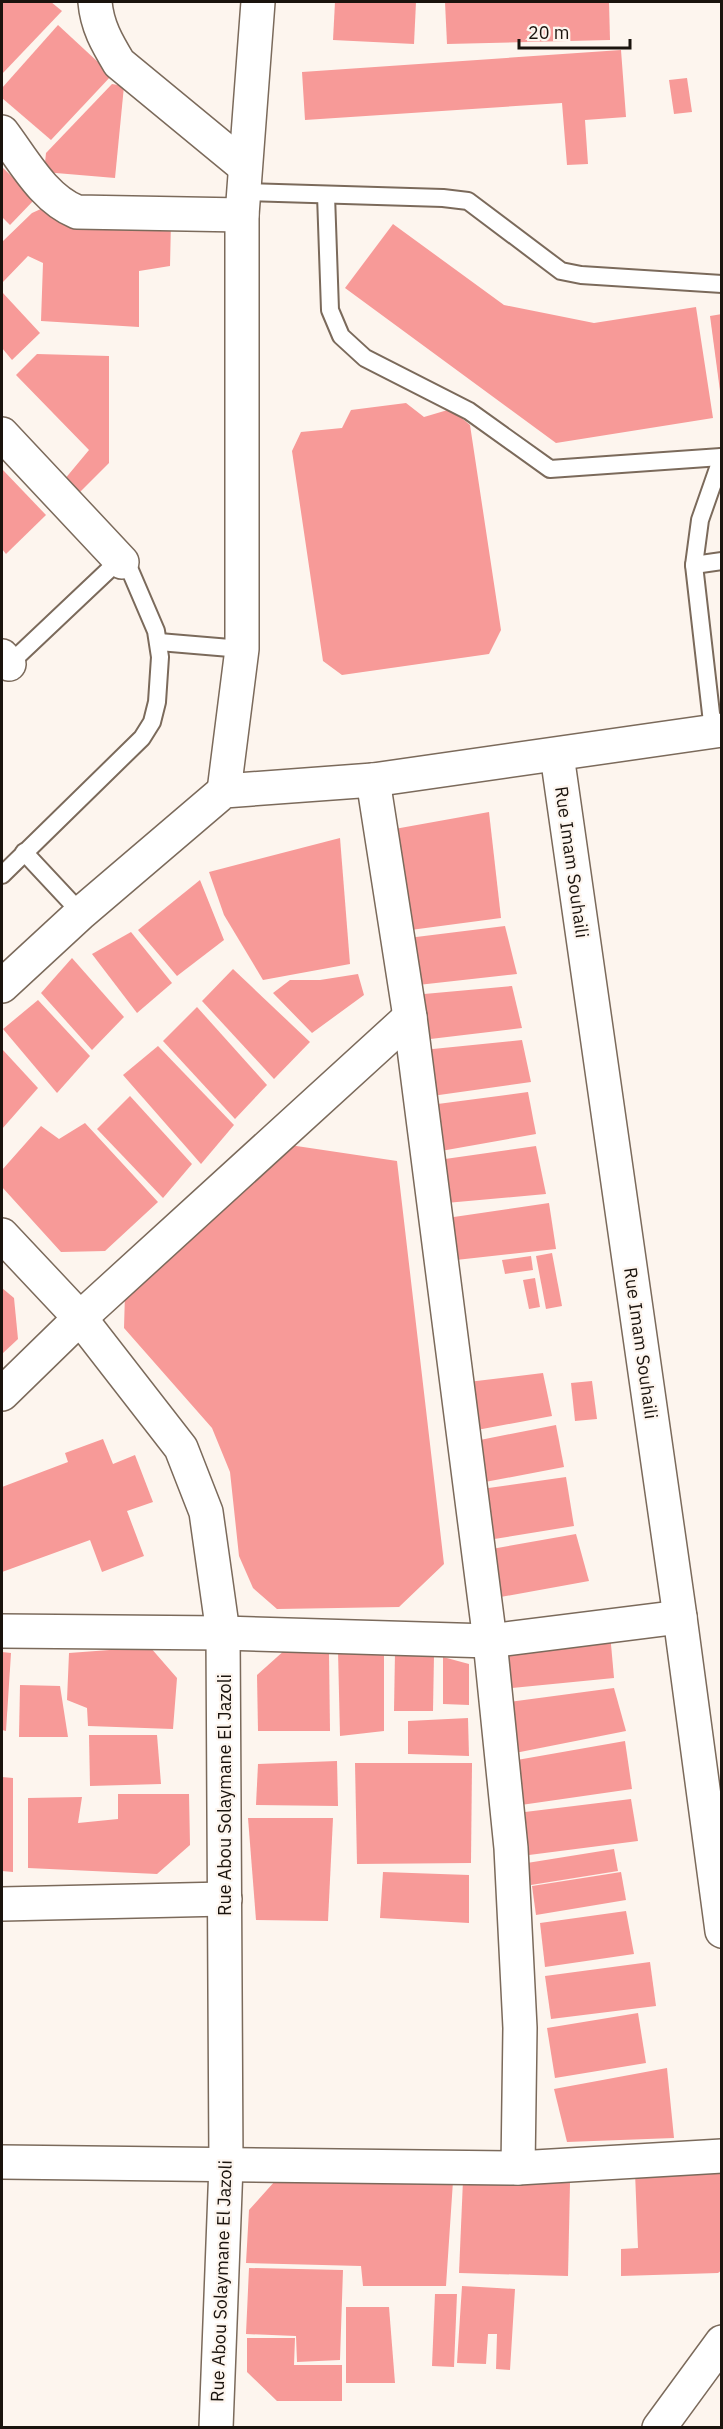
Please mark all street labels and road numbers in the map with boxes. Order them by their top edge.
street label: Rue Imam Souhaili [550,785,594,939]
street label: Rue Imam Souhaili [619,1266,663,1420]
street label: Rue Abou Solaymane El Jazoli [213,1674,236,1916]
street label: Rue Abou Solaymane El Jazoli [205,2160,237,2402]

